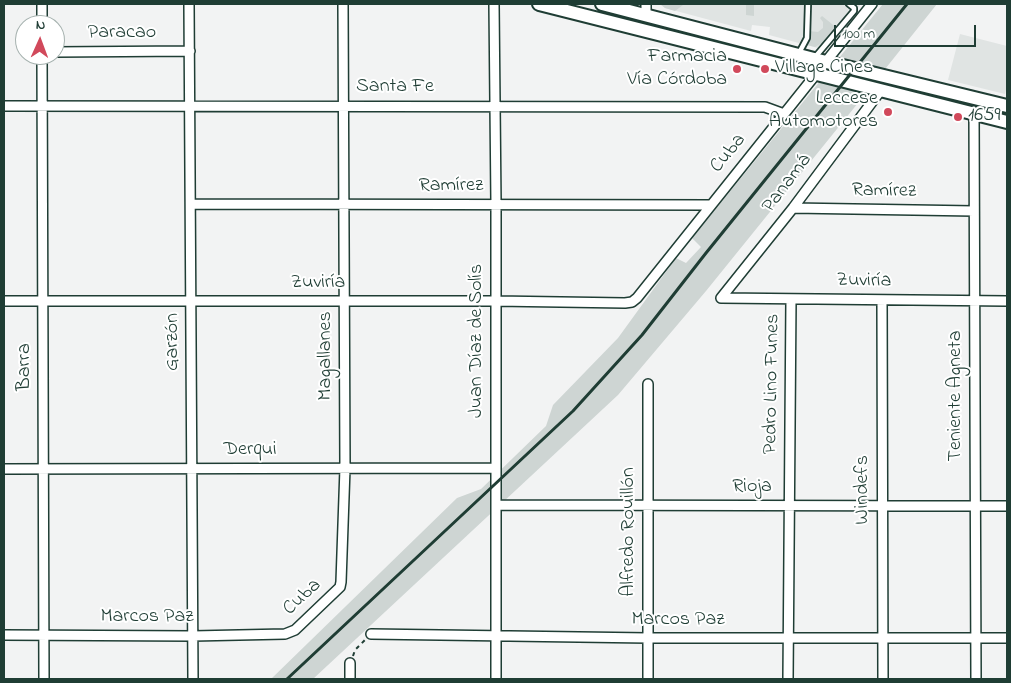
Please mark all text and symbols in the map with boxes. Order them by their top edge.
north arrow [15,15,65,65]
text: N [35,15,46,36]
scale bar [836,15,978,47]
street label: Paracao [88,22,156,46]
text: 100 m [842,23,875,45]
place label: Farmacia Vía Córdoba [627,46,727,93]
place label: Village Cines [775,57,873,81]
marker: Farmacia Vía Córdoba [731,63,743,75]
marker: Village Cines [759,63,771,75]
street label: Santa Fe [356,76,434,100]
place label: Leccese Automotores [769,88,878,135]
place label: 1659 [968,105,1001,129]
marker: Leccese Automotores [882,106,894,118]
marker: 1659 [952,111,964,123]
street label: Cuba [706,129,752,179]
street label: Panamá [758,150,818,218]
street label: Ramírez [419,175,483,199]
street label: Ramírez [852,179,916,205]
street label: Juan Díaz de Solís [466,264,490,418]
street label: Zuviría [836,270,892,294]
street label: Zuviría [291,272,345,296]
street label: Magallanes [315,311,339,401]
street label: Garzón [162,313,186,371]
street label: Pedro Lino Funes [760,314,786,454]
street label: Teniente Agneta [945,330,969,462]
street label: Barra [14,343,38,391]
street label: Derqui [223,439,277,463]
street label: Windefs [852,455,876,525]
street label: Alfredo Rouillón [618,467,642,597]
street label: Rioja [732,476,772,500]
street label: Cuba [279,574,327,622]
street label: Marcos Paz [100,606,194,630]
street label: Marcos Paz [631,609,725,633]

